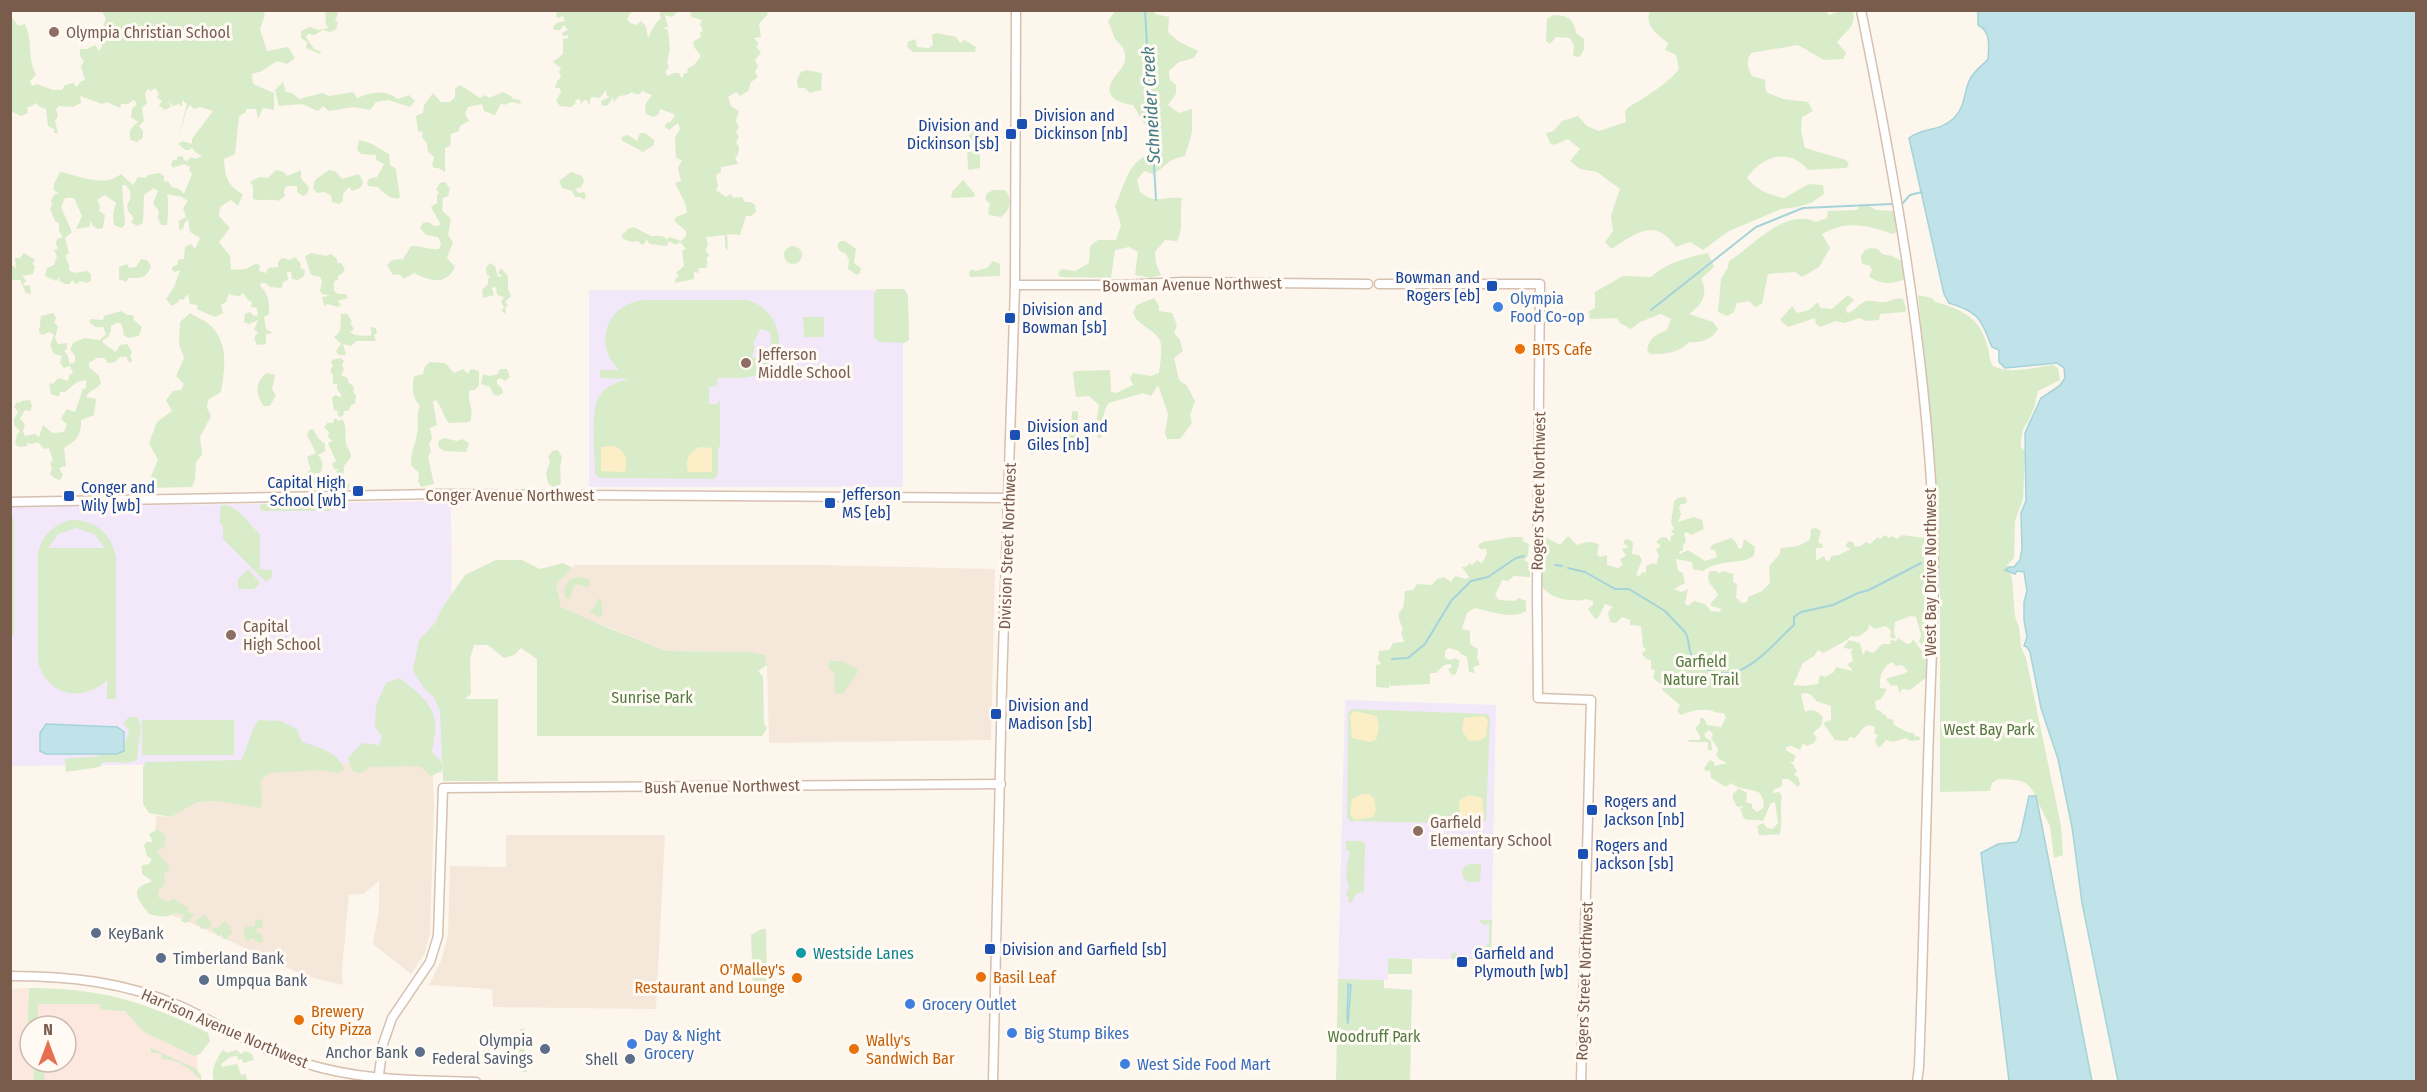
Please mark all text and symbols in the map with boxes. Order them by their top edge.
place label: Olympia Christian School [66,23,230,42]
marker: Olympia Christian School [47,25,61,39]
water label: Schneider Creek [1137,46,1165,165]
place label: Division and Dickinson [nb] [1034,106,1128,143]
place label: Division and Dickinson [sb] [907,116,999,153]
marker: Division and Dickinson [nb] [1015,117,1029,131]
marker: Division and Dickinson [sb] [1004,127,1018,141]
place label: Bowman and Rogers [eb] [1395,268,1480,305]
street label: Bowman Avenue Northwest [1102,273,1283,296]
marker: Bowman and Rogers [eb] [1485,279,1499,293]
place label: Olympia Food Co-op [1510,289,1585,326]
place label: Division and Bowman [sb] [1022,300,1107,337]
marker: Olympia Food Co-op [1491,300,1505,314]
marker: Division and Bowman [sb] [1003,311,1017,325]
place label: BITS Cafe [1532,340,1592,359]
marker: BITS Cafe [1513,342,1527,356]
place label: Jefferson Middle School [758,345,851,382]
marker: Jefferson Middle School [739,356,753,370]
street label: Rogers Street Northwest [1528,411,1549,571]
place label: Division and Giles [nb] [1027,417,1108,454]
marker: Division and Giles [nb] [1008,428,1022,442]
street label: Division Street Northwest [995,462,1020,630]
place label: Capital High School [wb] [267,473,346,510]
place label: Conger and Wily [wb] [81,478,155,515]
marker: Capital High School [wb] [351,484,365,498]
place label: Jefferson MS [eb] [842,485,901,522]
street label: Conger Avenue Northwest [426,486,595,505]
street label: West Bay Drive Northwest [1921,487,1940,656]
marker: Conger and Wily [wb] [62,489,76,503]
marker: Jefferson MS [eb] [823,496,837,510]
place label: Capital High School [243,617,321,654]
marker: Capital High School [224,628,238,642]
park label: Garfield Nature Trail [1663,652,1739,689]
park label: Sunrise Park [611,688,693,707]
place label: Division and Madison [sb] [1008,696,1092,733]
marker: Division and Madison [sb] [989,707,1003,721]
park label: West Bay Park [1943,720,2035,739]
street label: Bush Avenue Northwest [644,776,801,797]
place label: Rogers and Jackson [nb] [1604,792,1684,829]
marker: Rogers and Jackson [nb] [1585,803,1599,817]
place label: Garfield Elementary School [1430,813,1552,850]
marker: Garfield Elementary School [1411,824,1425,838]
place label: Rogers and Jackson [sb] [1595,836,1673,873]
marker: Rogers and Jackson [sb] [1576,847,1590,861]
street label: Rogers Street Northwest [1572,900,1597,1061]
place label: KeyBank [108,924,164,943]
marker: KeyBank [89,926,103,940]
place label: Division and Garfield [sb] [1002,940,1167,959]
marker: Division and Garfield [sb] [983,942,997,956]
place label: Westside Lanes [813,944,914,963]
place label: Garfield and Plymouth [wb] [1474,944,1568,981]
marker: Westside Lanes [794,946,808,960]
place label: Timberland Bank [173,949,285,968]
marker: Timberland Bank [154,951,168,965]
marker: Garfield and Plymouth [wb] [1455,955,1469,969]
place label: O'Malley's Restaurant and Lounge [634,960,785,997]
place label: Basil Leaf [993,968,1057,987]
marker: Basil Leaf [974,970,988,984]
place label: Umpqua Bank [216,971,308,990]
marker: O'Malley's Restaurant and Lounge [790,971,804,985]
marker: Umpqua Bank [197,973,211,987]
street label: Harrison Avenue Northwest [138,985,312,1073]
place label: Grocery Outlet [922,995,1017,1014]
marker: Grocery Outlet [903,997,917,1011]
place label: Brewery City Pizza [311,1002,372,1039]
marker: Brewery City Pizza [292,1013,306,1027]
north arrow [18,1014,78,1074]
text: N [43,1020,53,1039]
place label: Big Stump Bikes [1024,1024,1129,1043]
place label: Day & Night Grocery [644,1026,722,1063]
marker: Big Stump Bikes [1005,1026,1019,1040]
park label: Woodruff Park [1327,1027,1421,1046]
place label: Olympia Federal Savings [432,1031,533,1068]
place label: Wally's Sandwich Bar [866,1031,955,1068]
marker: Day & Night Grocery [625,1037,639,1051]
marker: Olympia Federal Savings [538,1042,552,1056]
marker: Wally's Sandwich Bar [847,1042,861,1056]
place label: Anchor Bank [326,1043,409,1062]
marker: Anchor Bank [413,1045,427,1059]
place label: Shell [585,1050,618,1069]
marker: Shell [623,1052,637,1066]
place label: West Side Food Mart [1137,1055,1271,1074]
marker: West Side Food Mart [1118,1057,1132,1071]

